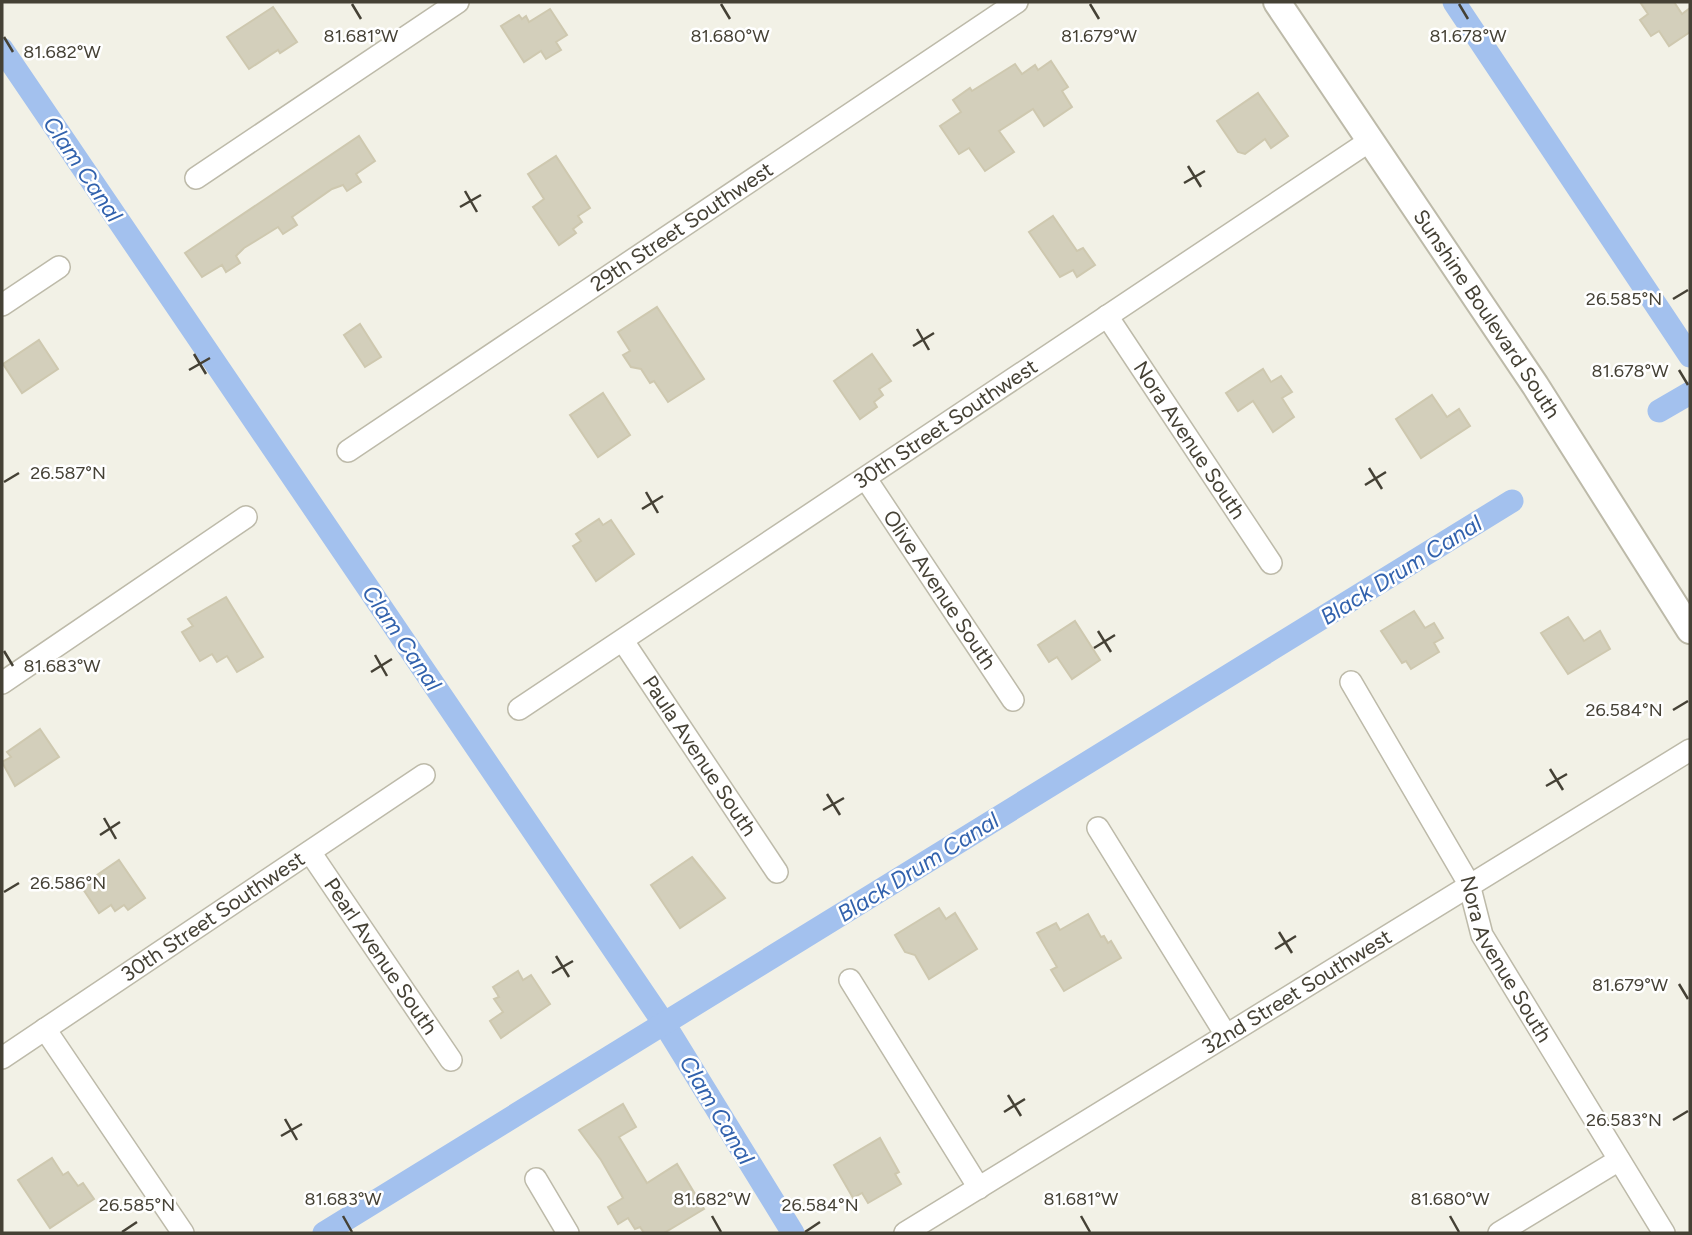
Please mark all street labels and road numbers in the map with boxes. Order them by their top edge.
street label: 29th Street Southwest [586,156,777,297]
street label: Sunshine Boulevard South [1408,204,1566,423]
street label: 30th Street Southwest [849,353,1042,494]
street label: Nora Avenue South [1128,356,1251,523]
street label: Olive Avenue South [878,505,1002,674]
street label: Paula Avenue South [638,671,762,841]
street label: 30th Street Southwest [116,846,309,987]
street label: Pearl Avenue South [319,873,443,1039]
street label: Nora Avenue South [1455,873,1557,1047]
street label: 32nd Street Southwest [1197,924,1396,1059]

